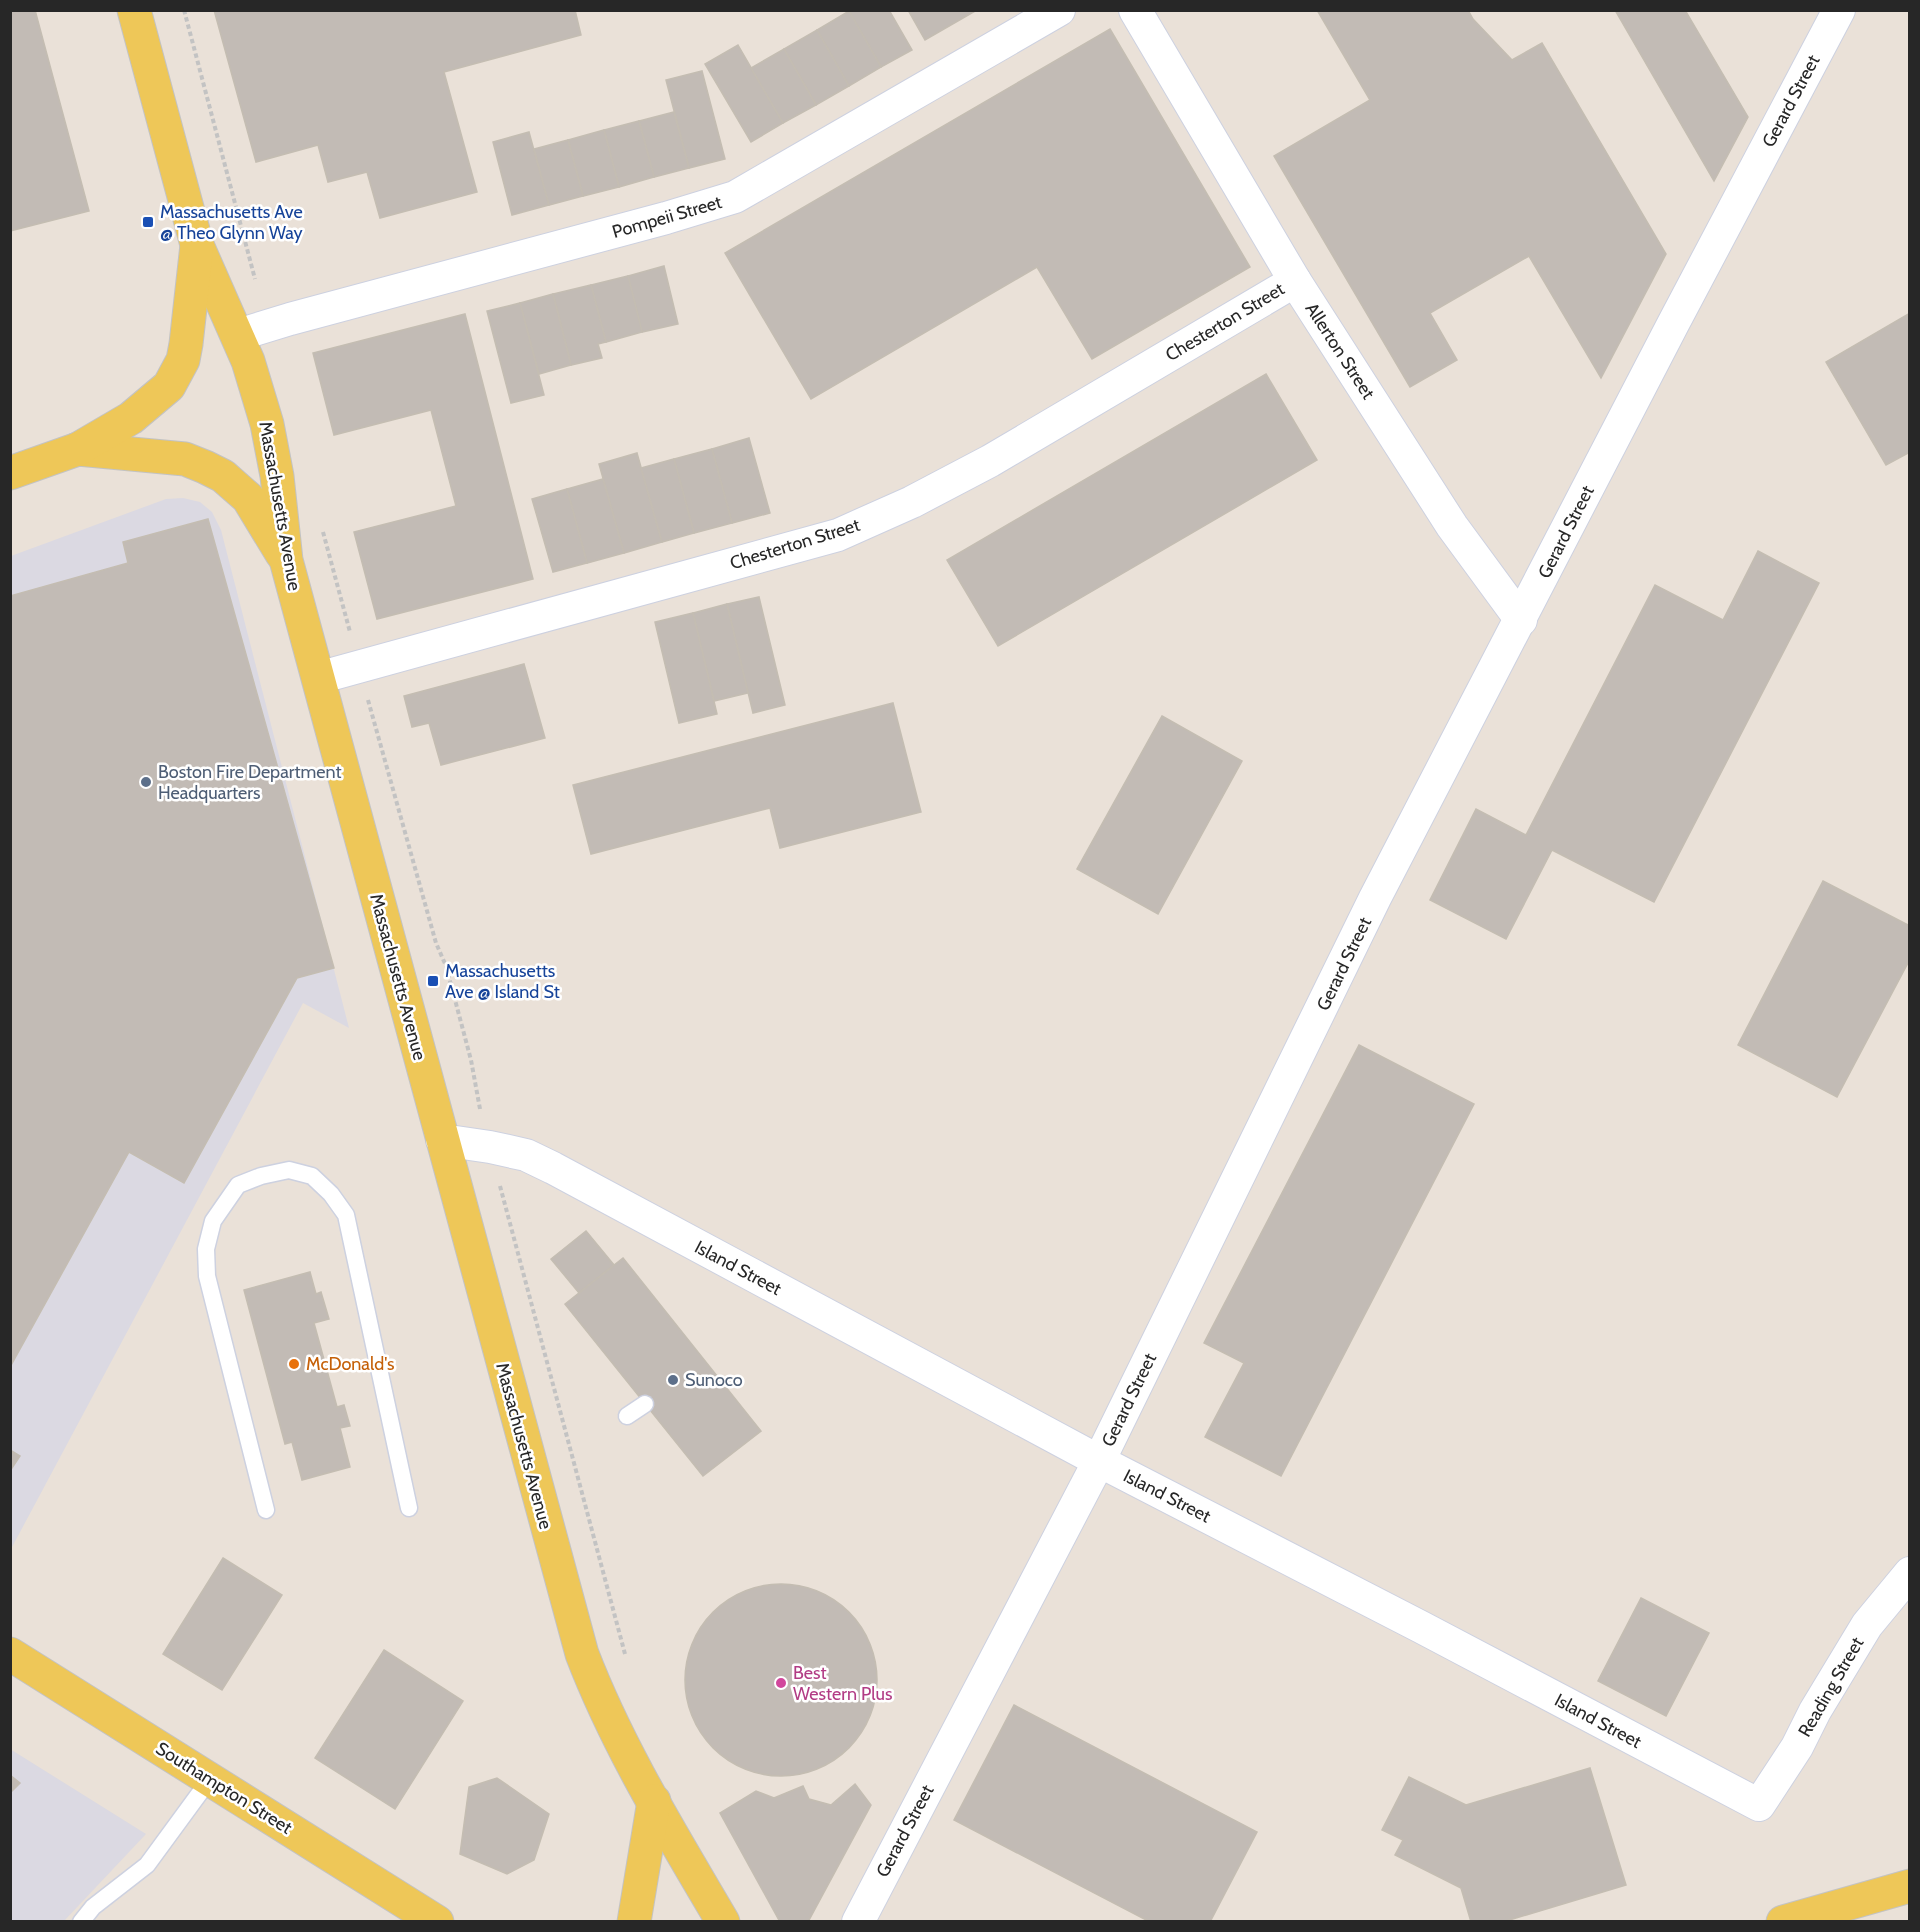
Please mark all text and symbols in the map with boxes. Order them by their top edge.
street label: Gerard Street [1758,51,1824,151]
street label: Pompeii Street [610,191,724,243]
place label: Massachusetts Ave @ Theo Glynn Way [160,201,303,244]
marker: Massachusetts Ave @ Theo Glynn Way [141,215,155,229]
street label: Chesterton Street [1162,278,1288,366]
street label: Allerton Street [1301,299,1379,403]
street label: Massachusetts Avenue [254,420,306,592]
street label: Gerard Street [1533,482,1599,582]
street label: Chesterton Street [727,514,863,574]
place label: Boston Fire Department Headquarters [158,761,342,804]
marker: Boston Fire Department Headquarters [139,775,153,789]
street label: Massachusetts Avenue [365,891,431,1063]
street label: Gerard Street [1312,914,1376,1014]
place label: Massachusetts Ave @ Island St [445,960,560,1003]
marker: Massachusetts Ave @ Island St [426,974,440,988]
street label: Island Street [691,1236,785,1300]
street label: Gerard Street [1097,1350,1161,1450]
place label: McDonald's [306,1353,394,1375]
marker: McDonald's [287,1357,301,1371]
street label: Massachusetts Avenue [491,1360,557,1532]
place label: Sunoco [685,1369,743,1391]
marker: Sunoco [666,1373,680,1387]
street label: Island Street [1120,1465,1214,1527]
street label: Reading Street [1794,1633,1868,1741]
place label: Best Western Plus [793,1662,892,1705]
marker: Best Western Plus [774,1676,788,1690]
street label: Island Street [1551,1689,1645,1753]
street label: Southampton Street [152,1737,296,1839]
street label: Gerard Street [872,1781,938,1881]

